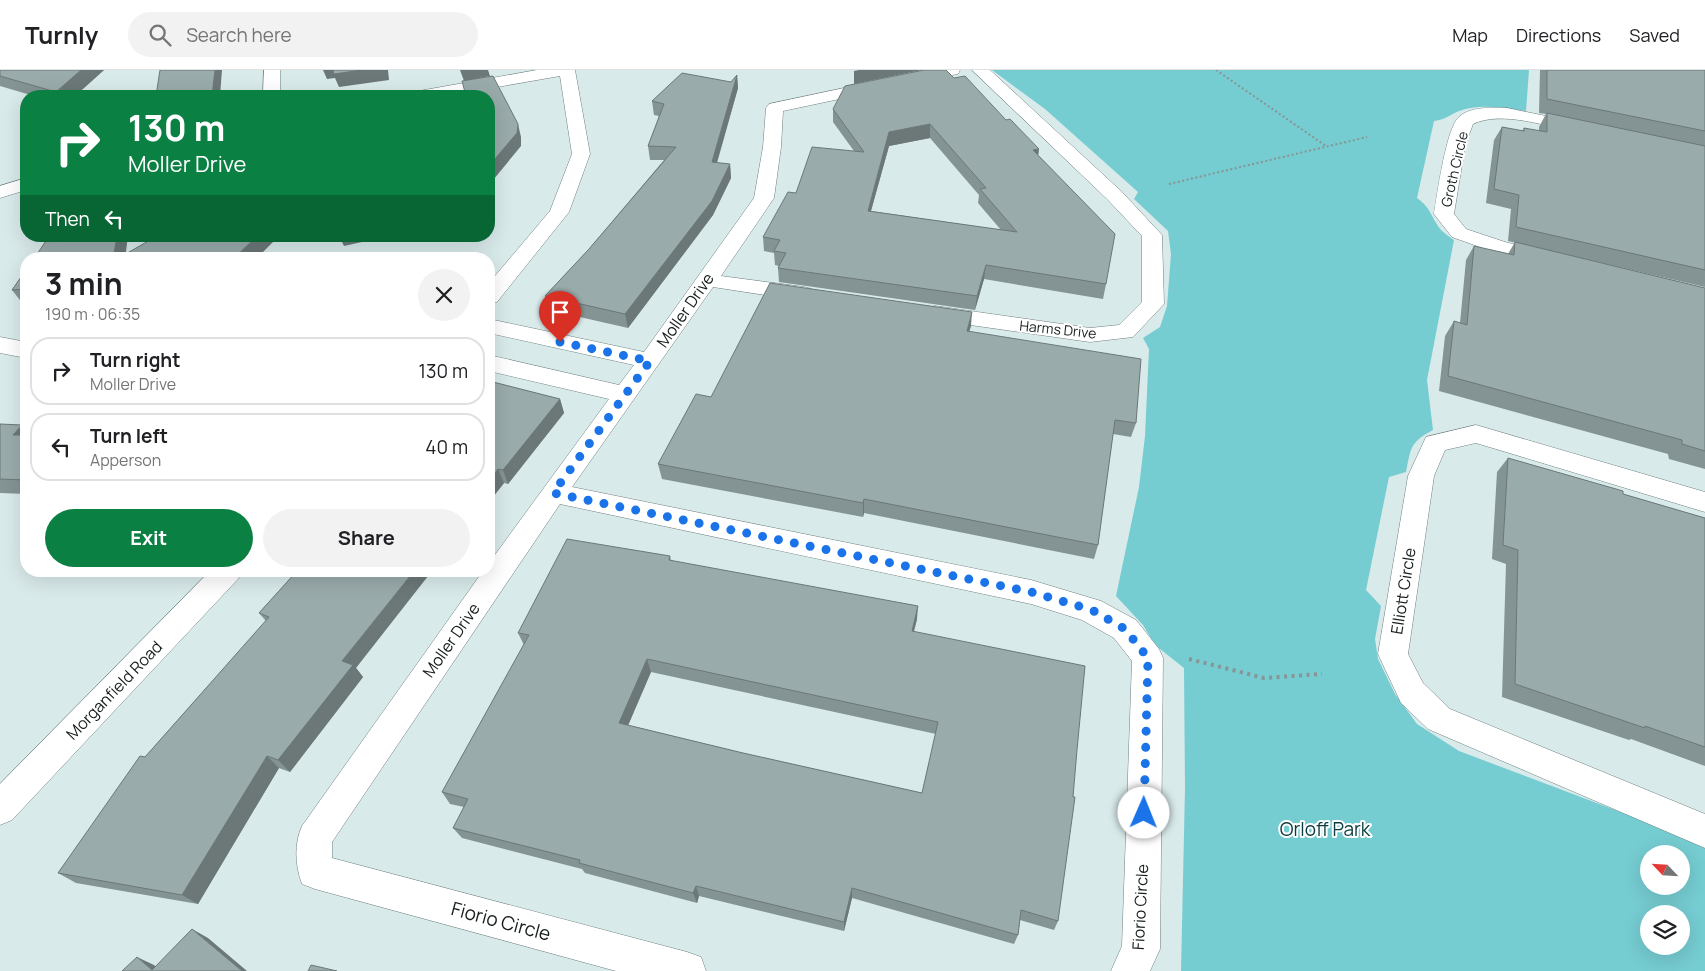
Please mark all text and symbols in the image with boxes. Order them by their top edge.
search box [128,12,478,57]
text: Turnly [25,18,98,51]
icon: search [146,21,174,49]
text: Search here [186,22,292,48]
text: Map [1452,23,1488,47]
text: Directions [1516,23,1601,47]
text: Saved [1629,23,1680,47]
text: 130 m [128,104,225,152]
icon: right [45,110,110,175]
street label: Groth Circle [1436,129,1472,209]
text: Moller Drive [128,149,246,179]
icon: left [100,205,128,233]
text: Then [45,206,90,232]
text: 3 min [45,263,123,304]
street label: Moller Drive [651,268,719,352]
button: close [418,269,470,321]
pin [539,291,581,342]
icon: arrive [546,298,574,326]
text: 190 m · 06:35 [45,303,140,325]
street label: Harms Drive [1019,316,1097,342]
text: Turn right [90,347,180,373]
icon: right [47,357,75,385]
text: 130 m [419,358,468,384]
text: Moller Drive [90,373,176,395]
text: Turn left [90,423,168,449]
icon: left [47,433,75,461]
text: 40 m [425,434,468,460]
text: Apperson [90,449,161,471]
button: Exit [45,509,253,567]
button: Share [263,509,470,567]
street label: Elliott Circle [1385,546,1421,636]
street label: Moller Drive [417,598,485,682]
street label: Morganfield Road [61,636,167,744]
position arrow [1117,786,1169,838]
park label: Orloff Park [1280,816,1371,842]
north arrow [1640,845,1690,895]
map controls [1640,845,1690,955]
street label: Fiorio Circle [1127,864,1153,950]
street label: Fiorio Circle [448,895,554,947]
button: layers [1640,905,1690,955]

